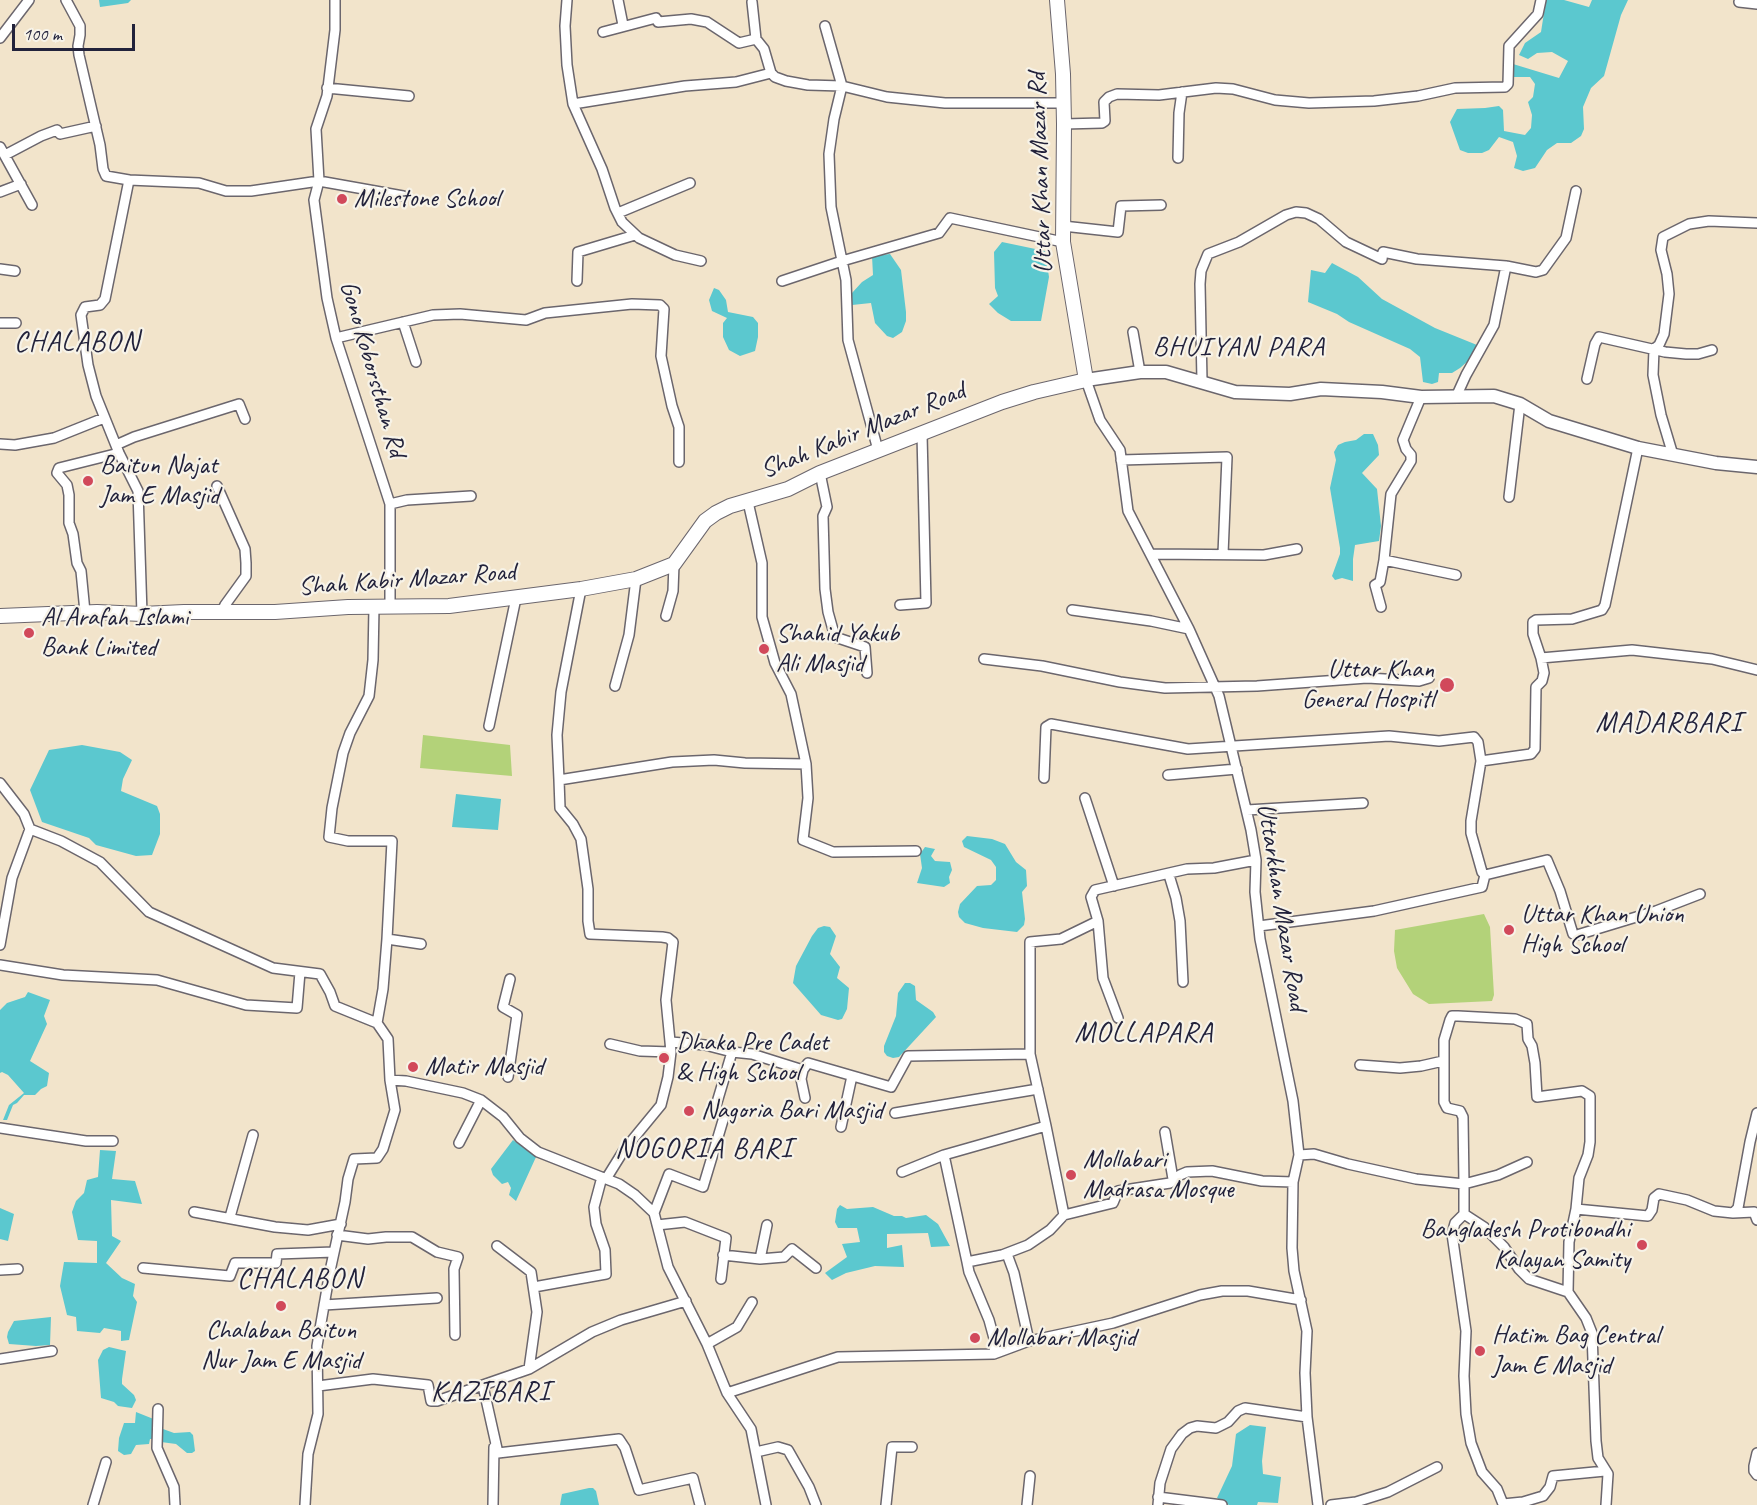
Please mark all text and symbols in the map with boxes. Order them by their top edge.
scale bar [15,12,138,50]
text: 100 m [23,23,62,45]
street label: Uttar Khan Mazar Rd [1022,72,1060,274]
place label: Milestone School [354,183,500,215]
marker: Milestone School [335,192,349,206]
street label: Gono Koborsthan Rd [332,277,412,461]
district label: CHALABON [15,326,139,360]
district label: BHUIYAN PARA [1153,332,1325,364]
street label: Shah Kabir Mazar Road [756,376,970,486]
place label: Baitun Najat Jam E Masjid [100,450,219,512]
marker: Baitun Najat Jam E Masjid [81,474,95,488]
street label: Shah Kabir Mazar Road [297,557,517,603]
place label: Al Arafah Islami Bank Limited [41,602,188,664]
place label: Shahid Yakub Ali Masjid [776,618,899,680]
marker: Al Arafah Islami Bank Limited [22,626,36,640]
marker: Shahid Yakub Ali Masjid [757,642,771,656]
place label: Uttar Khan General Hospitl [1302,654,1434,716]
marker: Uttar Khan General Hospitl [1438,676,1456,694]
district label: MADARBARI [1597,707,1741,741]
street label: Uttarkhan Mazar Road [1249,801,1313,1013]
place label: Uttar Khan Union High School [1521,899,1684,960]
marker: Uttar Khan Union High School [1502,923,1516,937]
district label: MOLLAPARA [1075,1017,1213,1051]
place label: Dhaka Pre Cadet & High School [676,1027,828,1088]
place label: Matir Masjid [425,1051,544,1083]
marker: Dhaka Pre Cadet & High School [657,1051,671,1065]
marker: Matir Masjid [406,1060,420,1074]
place label: Nagoria Bari Masjid [701,1095,883,1127]
marker: Nagoria Bari Masjid [682,1104,696,1118]
district label: NOGORIA BARI [616,1133,792,1167]
place label: Mollabari Madrasa Mosque [1083,1144,1234,1206]
marker: Mollabari Madrasa Mosque [1064,1168,1078,1182]
place label: Bangladesh Protibondhi Kalayan Samity [1421,1214,1630,1276]
marker: Bangladesh Protibondhi Kalayan Samity [1635,1238,1649,1252]
district label: CHALABON [238,1263,362,1297]
marker: Chalaban Baitun Nur Jam E Masjid [274,1299,288,1313]
place label: Chalaban Baitun Nur Jam E Masjid [201,1315,361,1376]
place label: Hatim Bag Central Jam E Masjid [1492,1320,1659,1382]
place label: Mollabari Masjid [987,1322,1136,1354]
marker: Mollabari Masjid [968,1331,982,1345]
marker: Hatim Bag Central Jam E Masjid [1473,1344,1487,1358]
district label: KAZIBARI [431,1376,551,1410]

